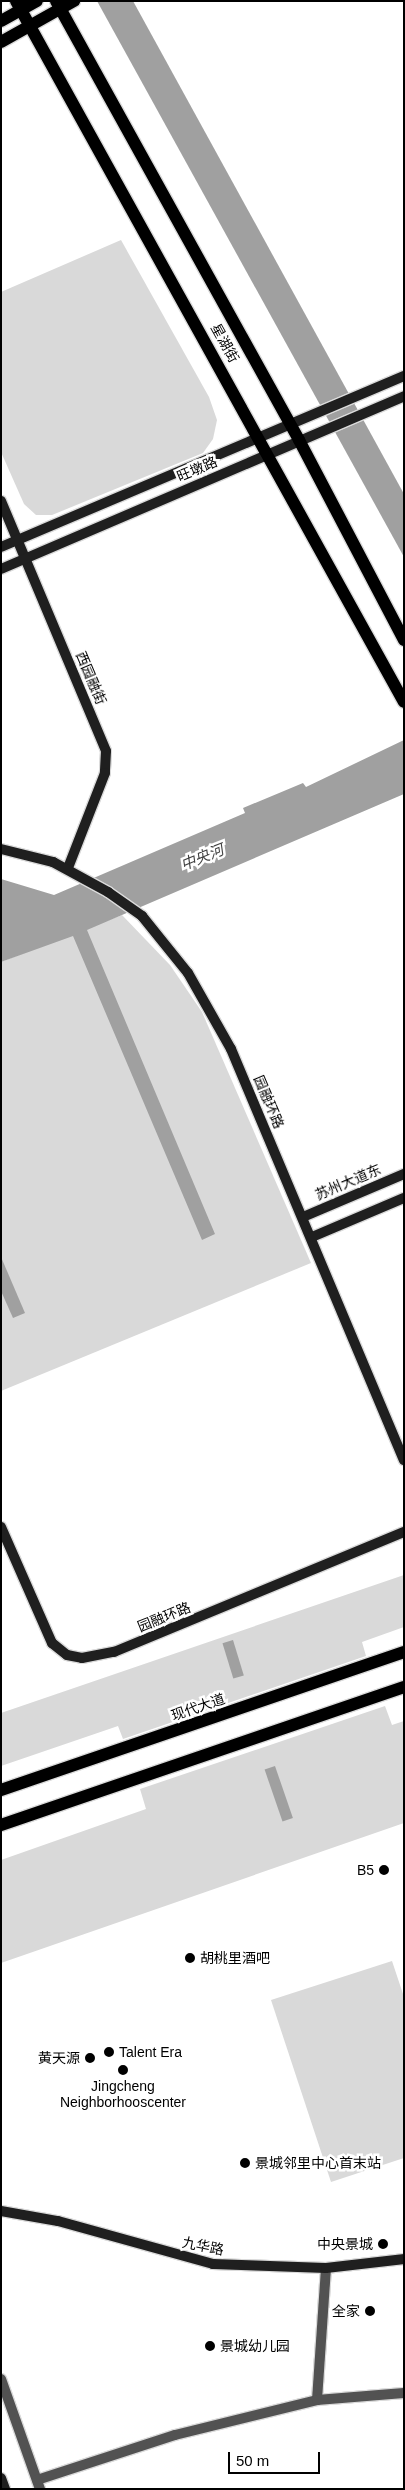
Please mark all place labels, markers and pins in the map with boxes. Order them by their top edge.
place label: B5 [357,1862,374,1878]
marker: B5 [378,1864,390,1876]
place label: 胡桃里酒吧 [200,1950,270,1966]
marker: 胡桃里酒吧 [184,1952,196,1964]
place label: Talent Era [119,2044,182,2060]
marker: Talent Era [103,2046,115,2058]
place label: 黄天源 [38,2050,80,2066]
marker: 黄天源 [84,2052,96,2064]
marker: Jingcheng Neighborhooscenter [117,2064,129,2076]
place label: Jingcheng Neighborhooscenter [60,2078,186,2110]
place label: 景城邻里中心首末站 [255,2155,381,2171]
marker: 景城邻里中心首末站 [239,2157,251,2169]
place label: 中央景城 [317,2236,373,2252]
marker: 中央景城 [377,2238,389,2250]
place label: 全家 [332,2303,360,2319]
marker: 全家 [364,2305,376,2317]
place label: 景城幼儿园 [220,2338,290,2354]
marker: 景城幼儿园 [204,2340,216,2352]

